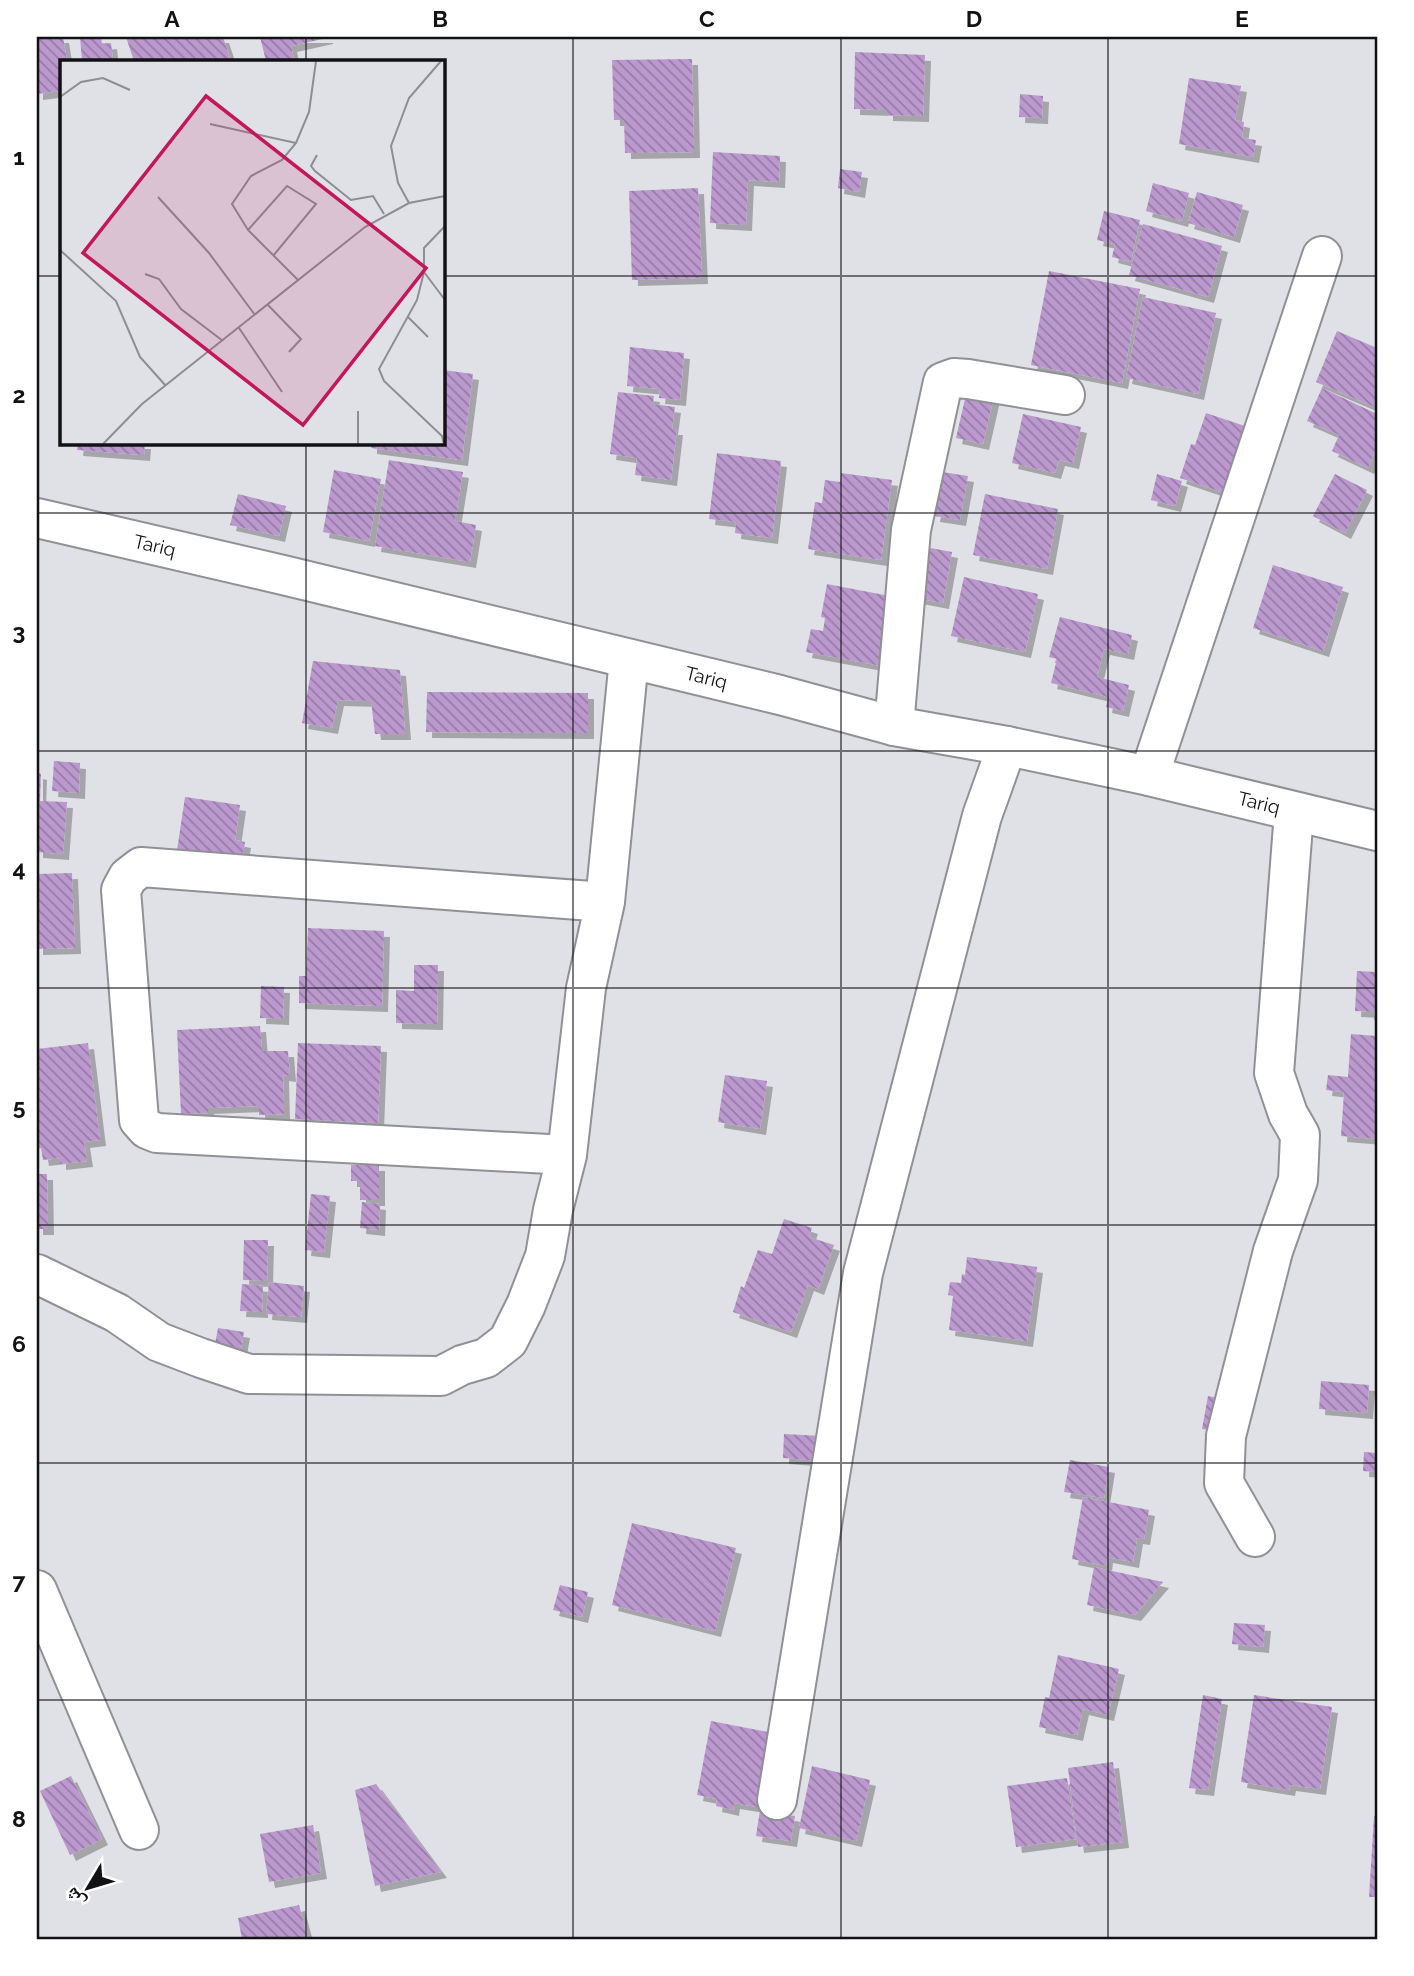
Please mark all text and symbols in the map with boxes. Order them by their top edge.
text: A [164,5,180,32]
text: B [432,5,448,32]
text: C [699,5,715,32]
text: D [966,5,982,32]
text: E [1235,5,1249,32]
inset map [60,60,444,444]
text: 1 [13,143,25,170]
text: 2 [13,381,25,408]
street label: Tariq [132,530,178,561]
text: 3 [13,618,25,645]
street label: Tariq [683,662,730,693]
street label: Tariq [1236,787,1282,818]
text: 4 [12,855,26,882]
text: 5 [13,1093,26,1120]
text: 6 [12,1330,26,1357]
text: 7 [13,1567,26,1594]
text: 8 [12,1805,26,1832]
north arrow [52,1854,122,1924]
text: ش [60,1883,90,1913]

